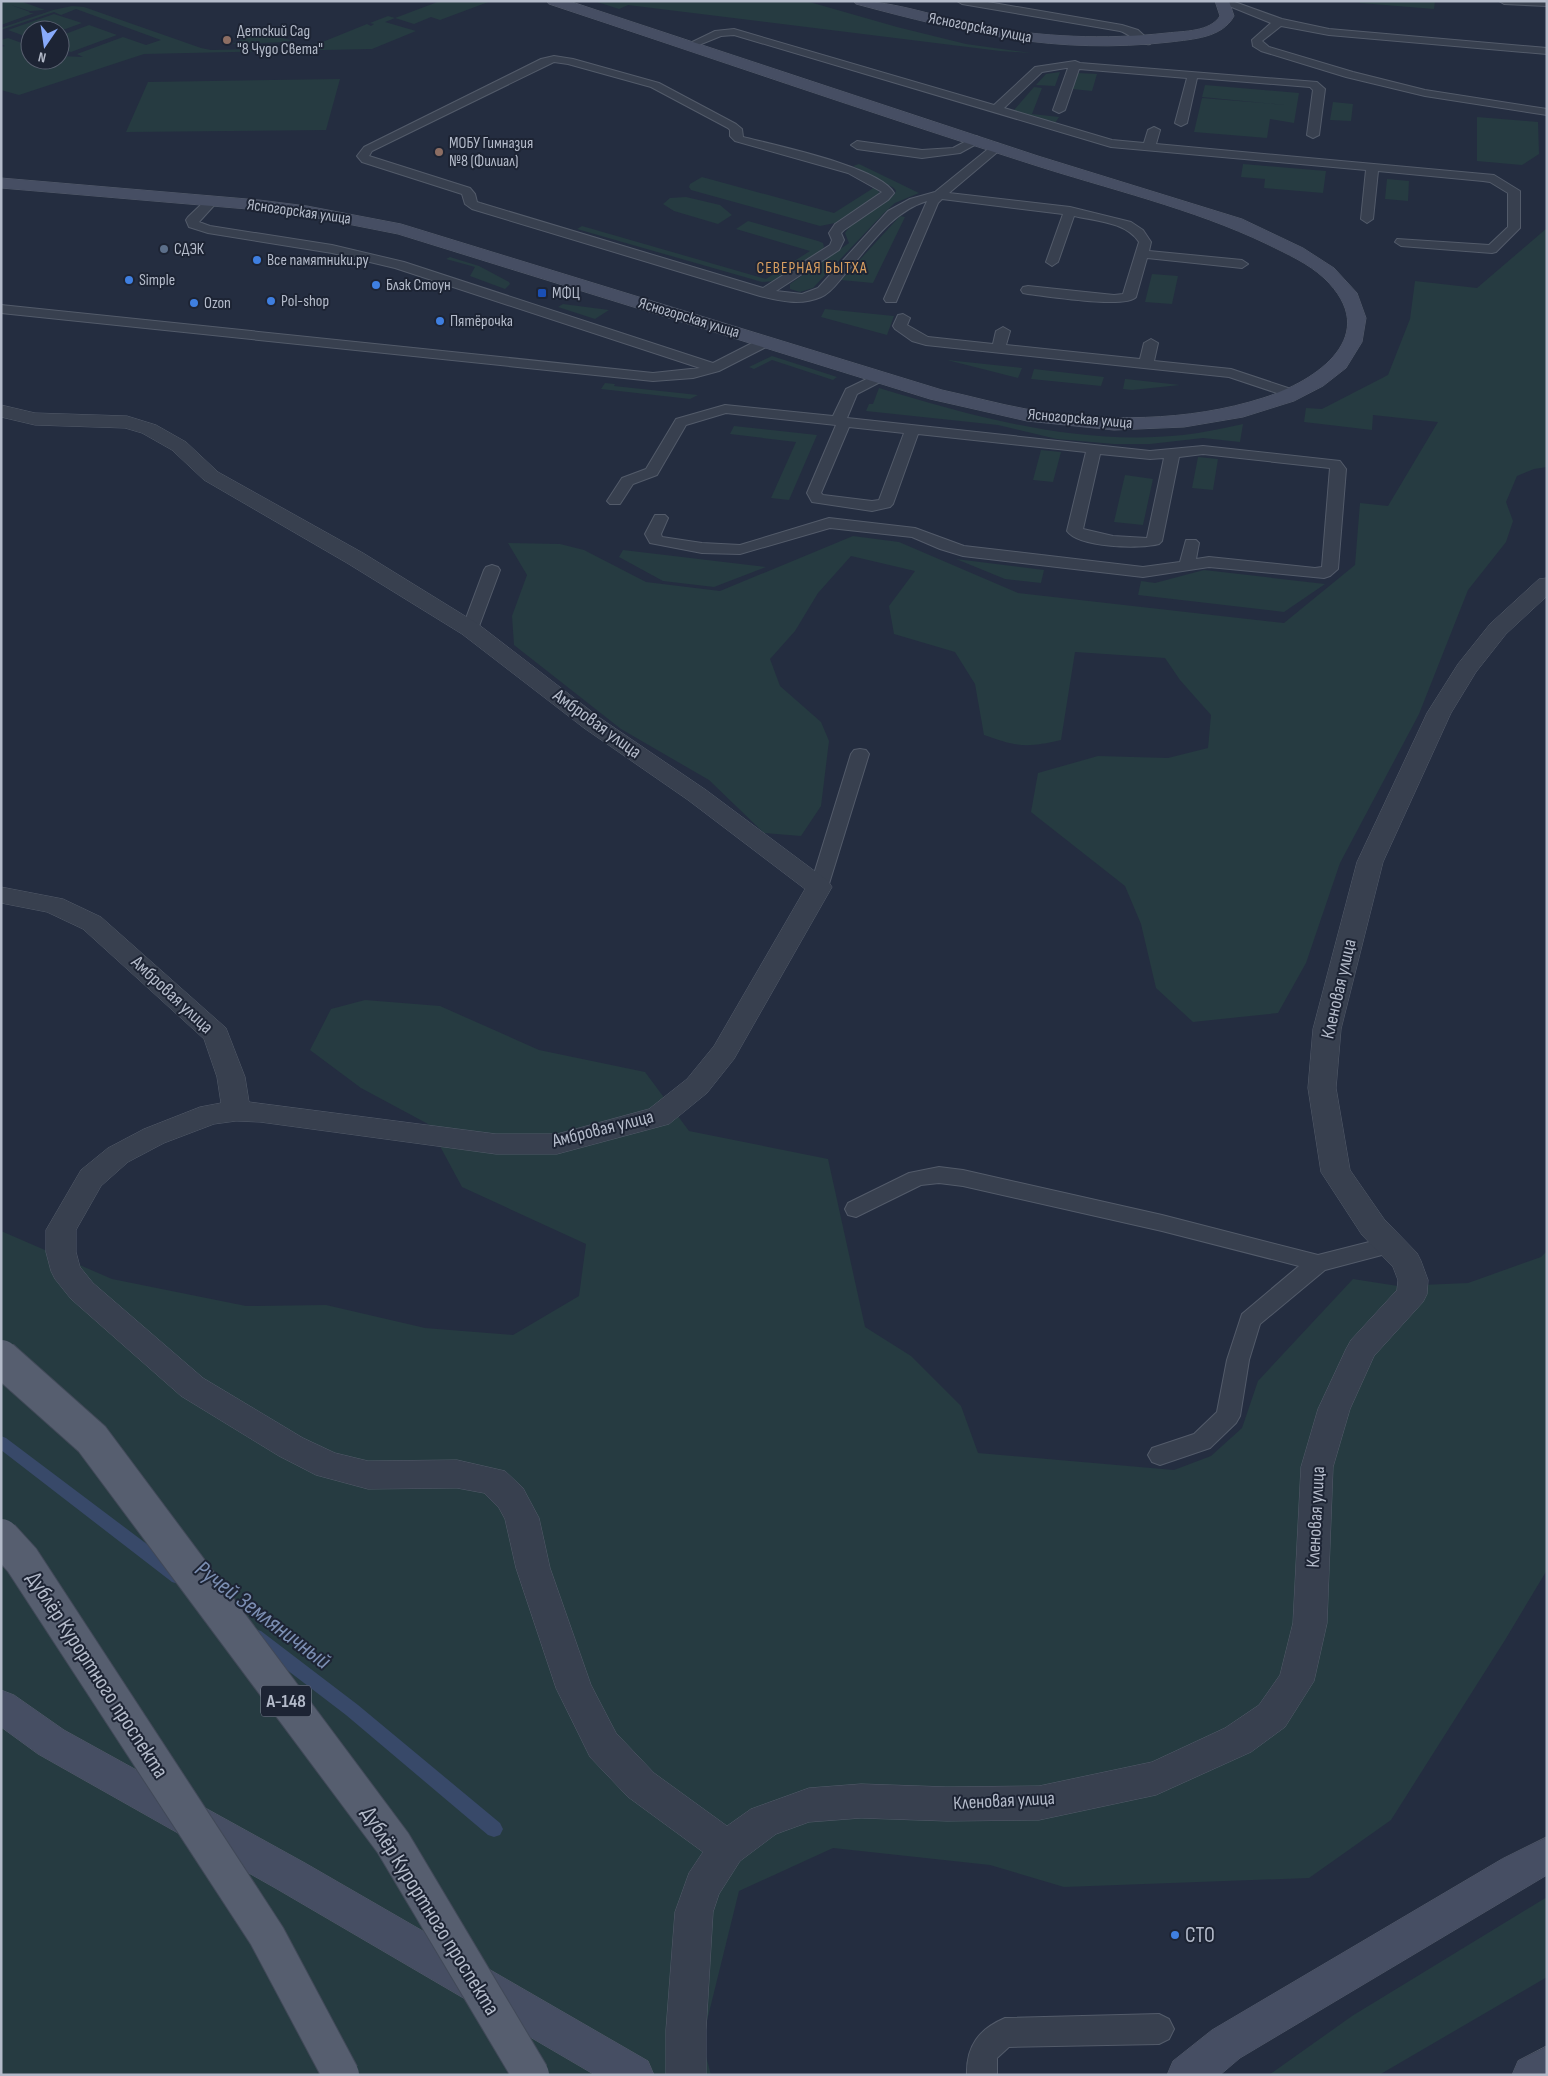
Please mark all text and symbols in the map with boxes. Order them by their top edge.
street label: Ясногорская улица [927,9,1033,47]
north arrow [20,20,70,70]
place label: Детский Сад "8 Чудо Света" [237,22,323,59]
marker: Детский Сад "8 Чудо Света" [221,34,233,46]
text: N [37,48,48,66]
place label: МОБУ Гимназия №8 (Филиал) [449,134,533,171]
marker: МОБУ Гимназия №8 (Филиал) [433,146,445,158]
street label: Ясногорская улица [246,195,352,229]
place label: СДЭК [174,240,205,259]
marker: СДЭК [158,243,170,255]
place label: Все памятники.ру [267,251,369,270]
marker: Все памятники.ру [251,254,263,266]
district label: СЕВЕРНАЯ БЫТХА [756,259,868,278]
place label: Simple [139,271,175,290]
marker: Simple [123,274,135,286]
place label: Блэк Стоун [386,276,451,295]
marker: Блэк Стоун [370,279,382,291]
place label: МФЦ [552,284,580,303]
marker: МФЦ [536,287,548,299]
place label: Pol-shop [281,292,329,311]
place label: Ozon [204,294,231,313]
street label: Ясногорская улица [636,294,742,342]
marker: Pol-shop [265,295,277,307]
marker: Ozon [188,297,200,309]
place label: Пятёрочка [450,312,513,331]
marker: Пятёрочка [434,315,446,327]
street label: Ясногорская улица [1027,405,1133,433]
street label: Амбровая улица [547,684,646,764]
street label: Кленовая улица [1316,937,1362,1041]
street label: Амбровая улица [125,951,218,1039]
street label: Амбровая улица [549,1105,656,1153]
street label: Кленовая улица [1302,1466,1330,1568]
water label: Ручей Земляничный [189,1555,337,1676]
street label: Дублёр Курортного проспекта [20,1567,174,1783]
road number: А-148 [261,1685,311,1716]
street label: Кленовая улица [953,1787,1055,1815]
street label: Дублёр Курортного проспекта [355,1802,505,2020]
place label: СТО [1185,1922,1215,1949]
marker: СТО [1169,1929,1181,1941]

